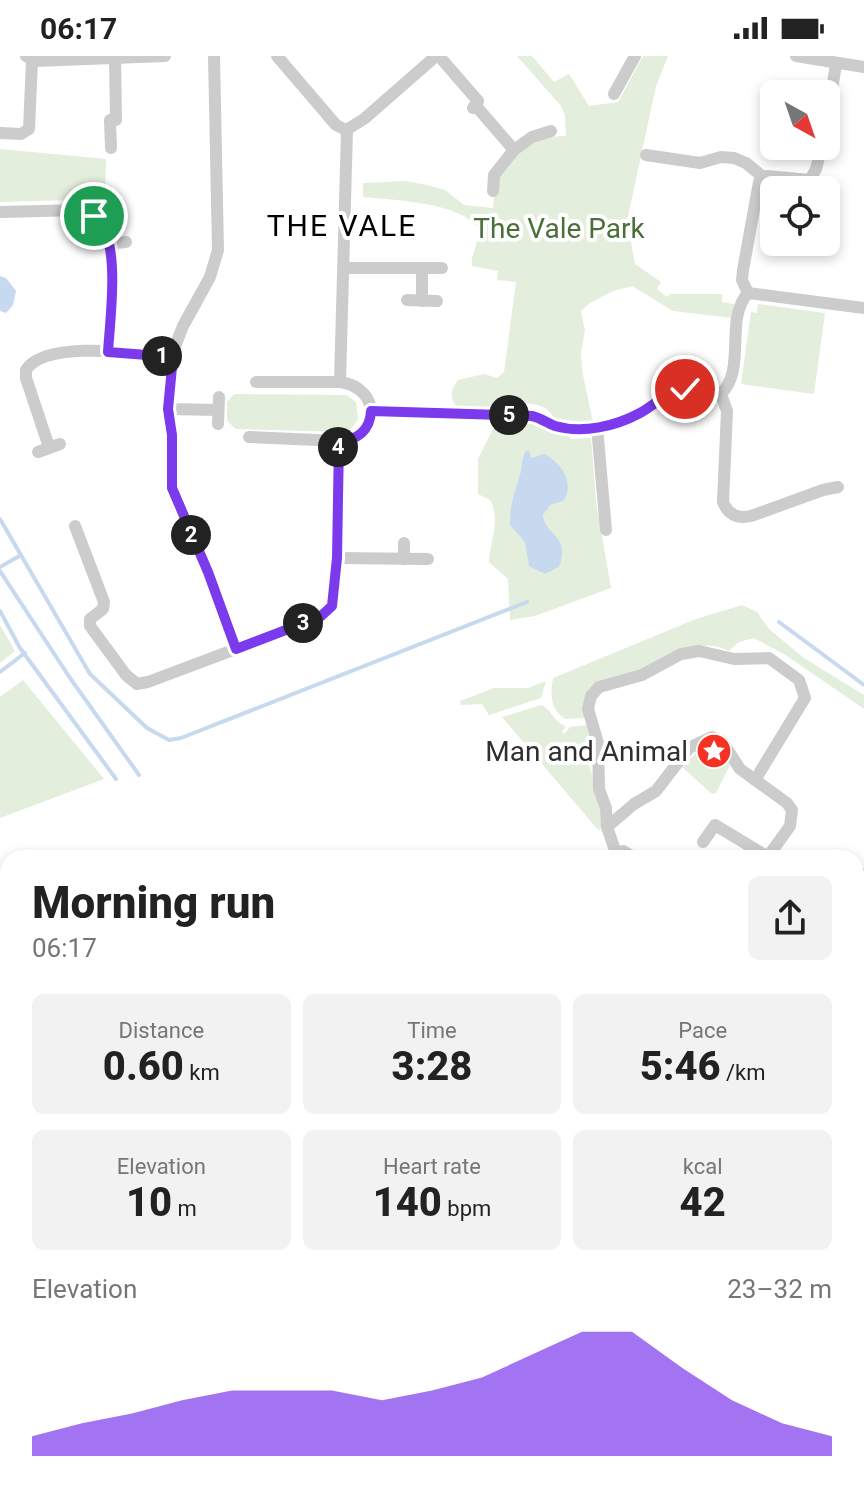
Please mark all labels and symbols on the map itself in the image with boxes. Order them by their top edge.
north arrow [760,80,840,160]
pin [60,182,128,250]
district label: THE VALE [267,208,417,243]
park label: The Vale Park [473,212,645,245]
pin: 1 [142,336,182,376]
pin [651,355,719,423]
pin: 5 [489,395,529,435]
pin: 4 [318,427,358,467]
pin: 2 [171,515,211,555]
pin: 3 [283,603,323,643]
place icon: Man and Animal [695,732,733,770]
place label: Man and Animal [485,735,688,768]

